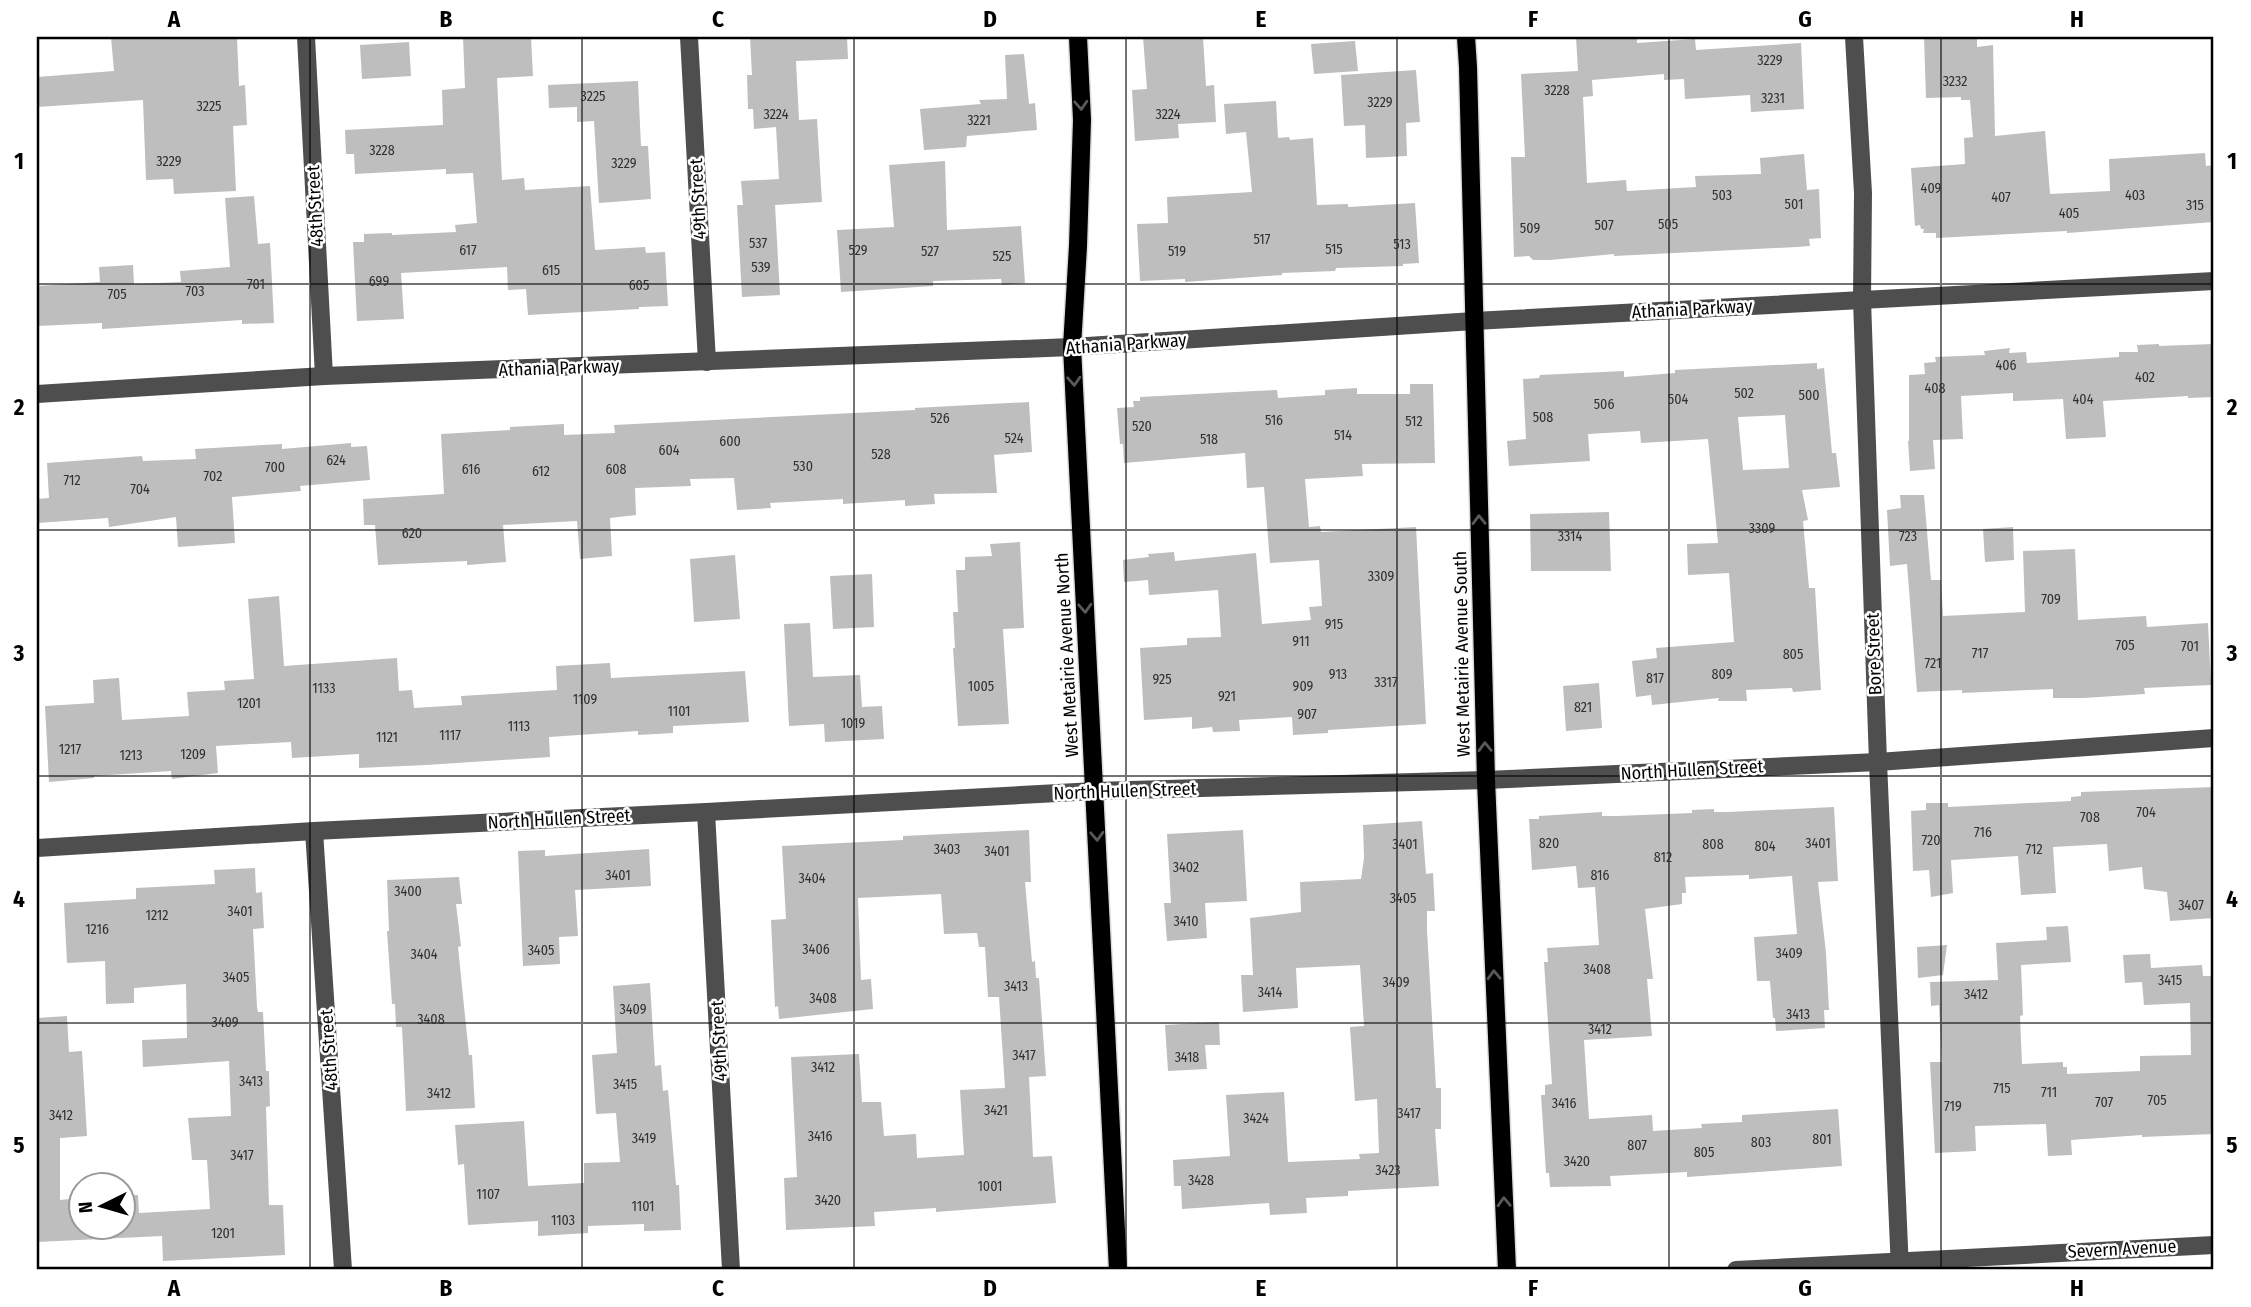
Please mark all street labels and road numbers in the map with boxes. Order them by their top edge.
street label: 49th Street [685,158,711,240]
street label: 48th Street [302,165,328,247]
street label: Athania Parkway [1631,295,1753,323]
street label: Athania Parkway [1065,329,1187,359]
street label: Athania Parkway [498,355,620,381]
street label: West Metairie Avenue South [1449,551,1475,757]
street label: West Metairie Avenue North [1051,552,1083,758]
street label: Bore Street [1862,612,1886,696]
street label: North Hullen Street [1620,755,1764,785]
street label: North Hullen Street [1053,778,1197,804]
street label: North Hullen Street [487,804,631,834]
street label: 49th Street [706,1000,732,1082]
street label: 48th Street [315,1008,343,1091]
street label: Severn Avenue [2067,1235,2177,1263]

